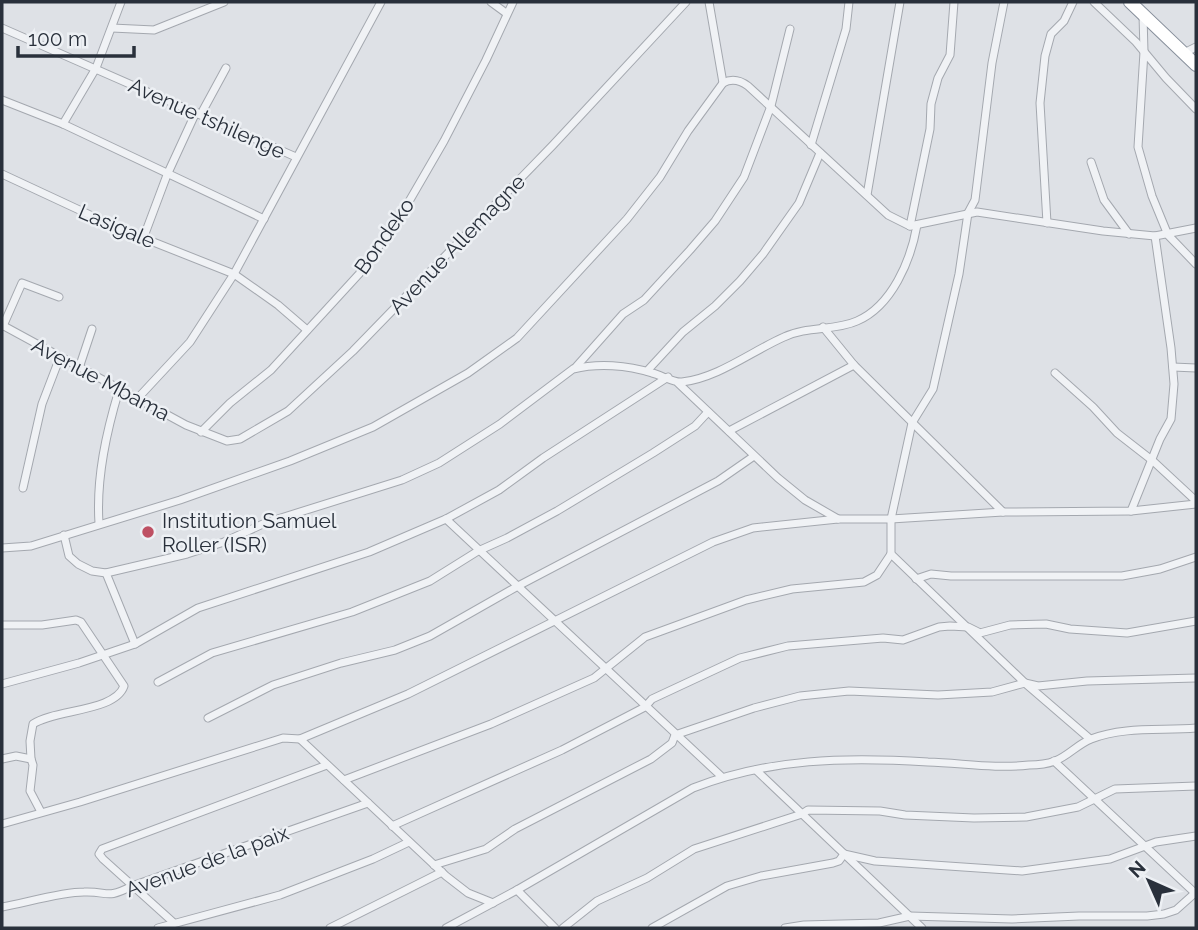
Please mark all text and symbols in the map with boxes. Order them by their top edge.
scale bar [18,14,133,58]
text: 100 m [28,26,87,51]
street label: Avenue tshilenge [125,72,289,164]
street label: Avenue Allemagne [384,169,530,319]
street label: Bondeko [349,193,419,279]
street label: Lasigale [75,199,159,253]
street label: Avenue Mbama [28,332,174,426]
place label: Institution Samuel Roller (ISR) [162,508,337,557]
marker: Institution Samuel Roller (ISR) [140,524,156,540]
street label: Avenue de la paix [122,820,292,902]
north arrow [1114,846,1184,916]
text: N [1124,856,1150,882]

